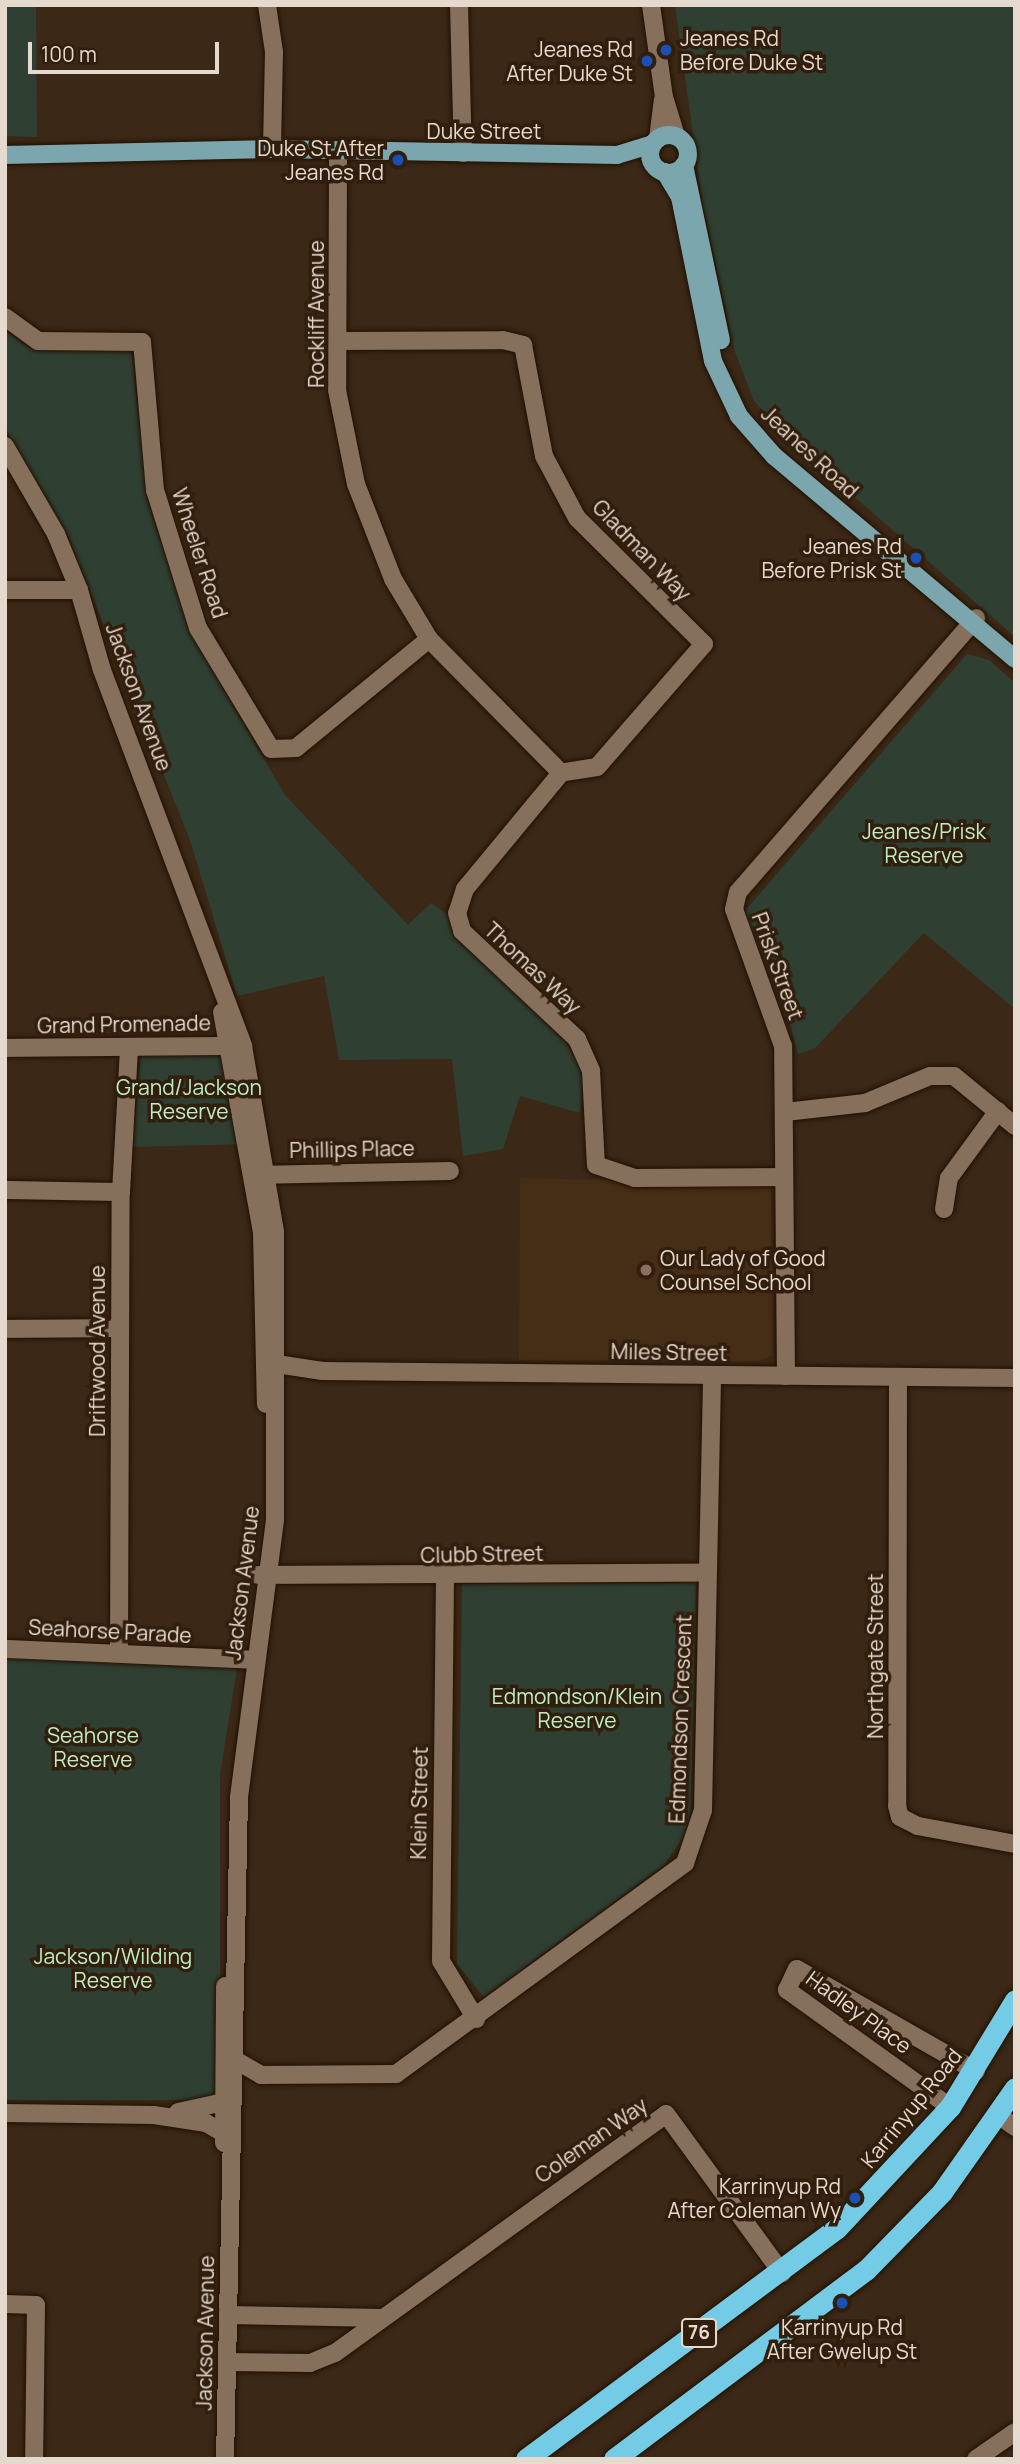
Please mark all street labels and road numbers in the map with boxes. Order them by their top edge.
street label: Duke Street [427,118,541,144]
street label: Rockliff Avenue [303,240,329,388]
street label: Jeanes Road [756,401,864,503]
street label: Wheeler Road [167,485,233,621]
street label: Gladman Way [588,494,696,606]
street label: Jackson Avenue [101,620,177,774]
street label: Prisk Street [747,909,809,1023]
street label: Thomas Way [479,917,587,1019]
street label: Grand Promenade [37,1010,211,1038]
street label: Phillips Place [289,1135,415,1163]
street label: Driftwood Avenue [84,1265,110,1437]
street label: Miles Street [610,1338,728,1366]
street label: Jackson Avenue [220,1504,264,1662]
street label: Clubb Street [420,1540,544,1568]
street label: Northgate Street [862,1573,888,1739]
street label: Seahorse Parade [28,1614,192,1648]
street label: Edmondson Crescent [664,1614,696,1824]
street label: Klein Street [405,1746,433,1860]
street label: Hadley Place [802,1965,916,2059]
street label: Karrinyup Road [855,2043,967,2173]
street label: Coleman Way [530,2092,652,2188]
street label: Jackson Avenue [191,2255,219,2411]
road number: 76 [680,2318,718,2348]

